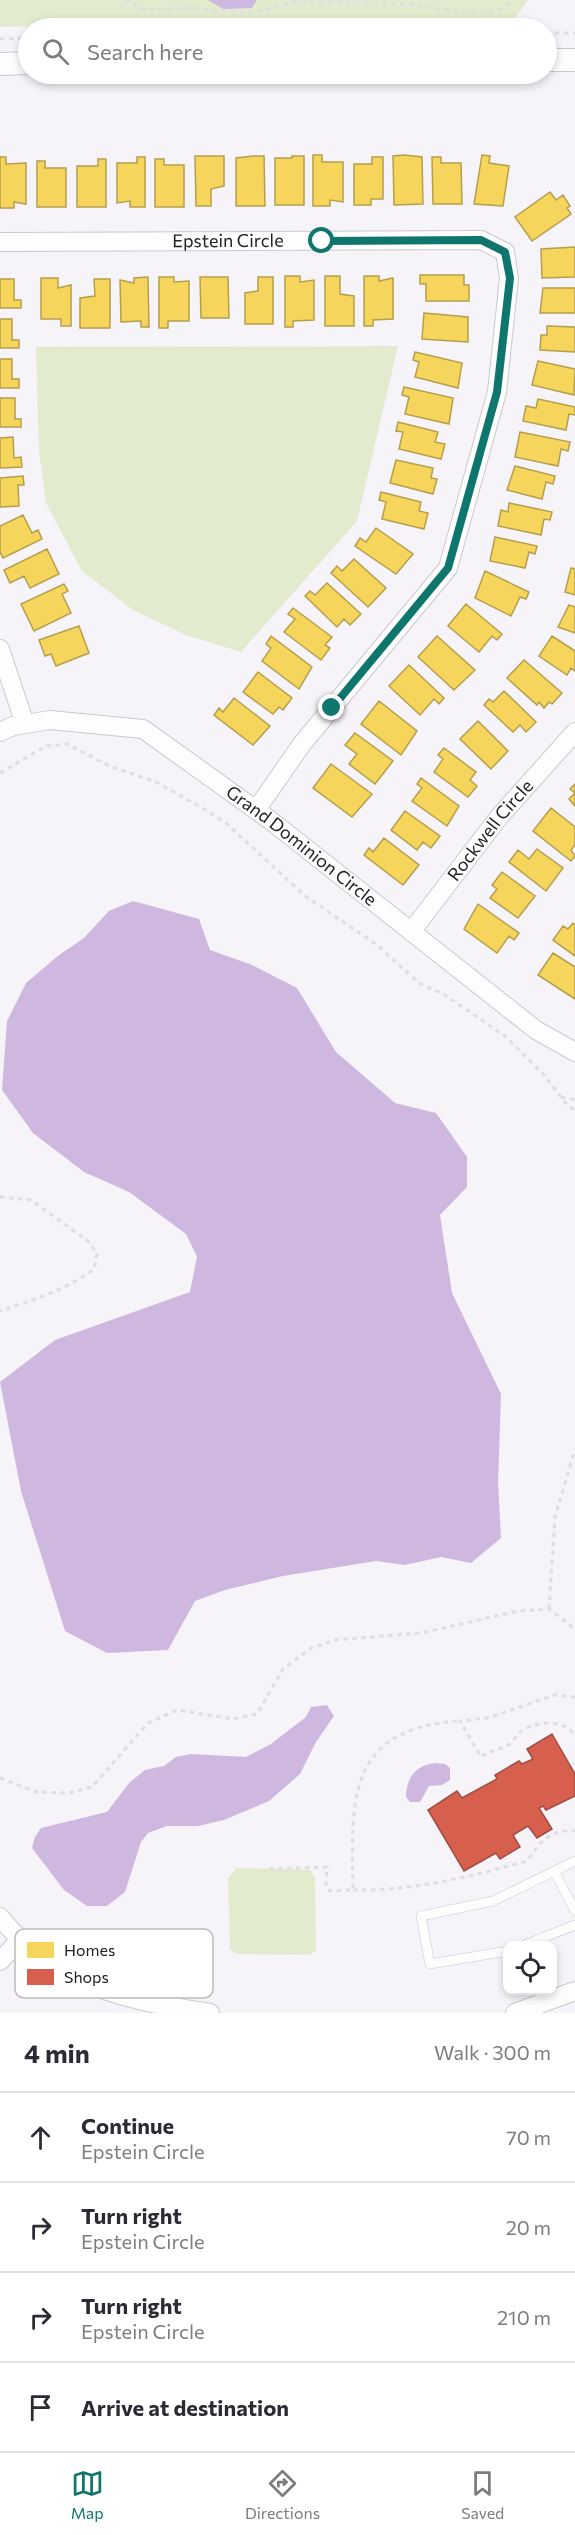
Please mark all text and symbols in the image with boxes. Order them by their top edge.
search box [18,18,557,84]
icon: search [39,35,72,68]
text: Search here [87,38,203,65]
route start [308,227,334,253]
street label: Epstein Circle [172,229,284,251]
route end [318,694,344,720]
street label: Rockwell Circle [442,775,537,885]
street label: Grand Dominion Circle [222,780,382,910]
legend [15,1929,213,1998]
text: Homes [64,1940,115,1959]
map controls [503,1941,557,1995]
button: locate [503,1941,557,1995]
text: Shops [64,1967,109,1986]
text: 4 min [24,2037,90,2068]
text: Walk · 300 m [434,2040,551,2064]
text: Continue [81,2112,174,2139]
icon: ahead [24,2121,57,2154]
text: 70 m [506,2125,551,2149]
text: Epstein Circle [81,2139,205,2163]
text: Turn right [81,2202,182,2229]
icon: right [24,2211,57,2244]
text: 20 m [506,2215,551,2239]
text: Epstein Circle [81,2229,205,2253]
text: Turn right [81,2292,182,2319]
icon: right [24,2301,57,2334]
text: 210 m [497,2305,551,2329]
text: Epstein Circle [81,2319,205,2343]
icon: arrive [24,2391,57,2424]
text: Arrive at destination [81,2394,289,2421]
tab: Map [71,2467,104,2522]
tab: Directions [245,2467,320,2522]
tab: Saved [461,2467,504,2522]

